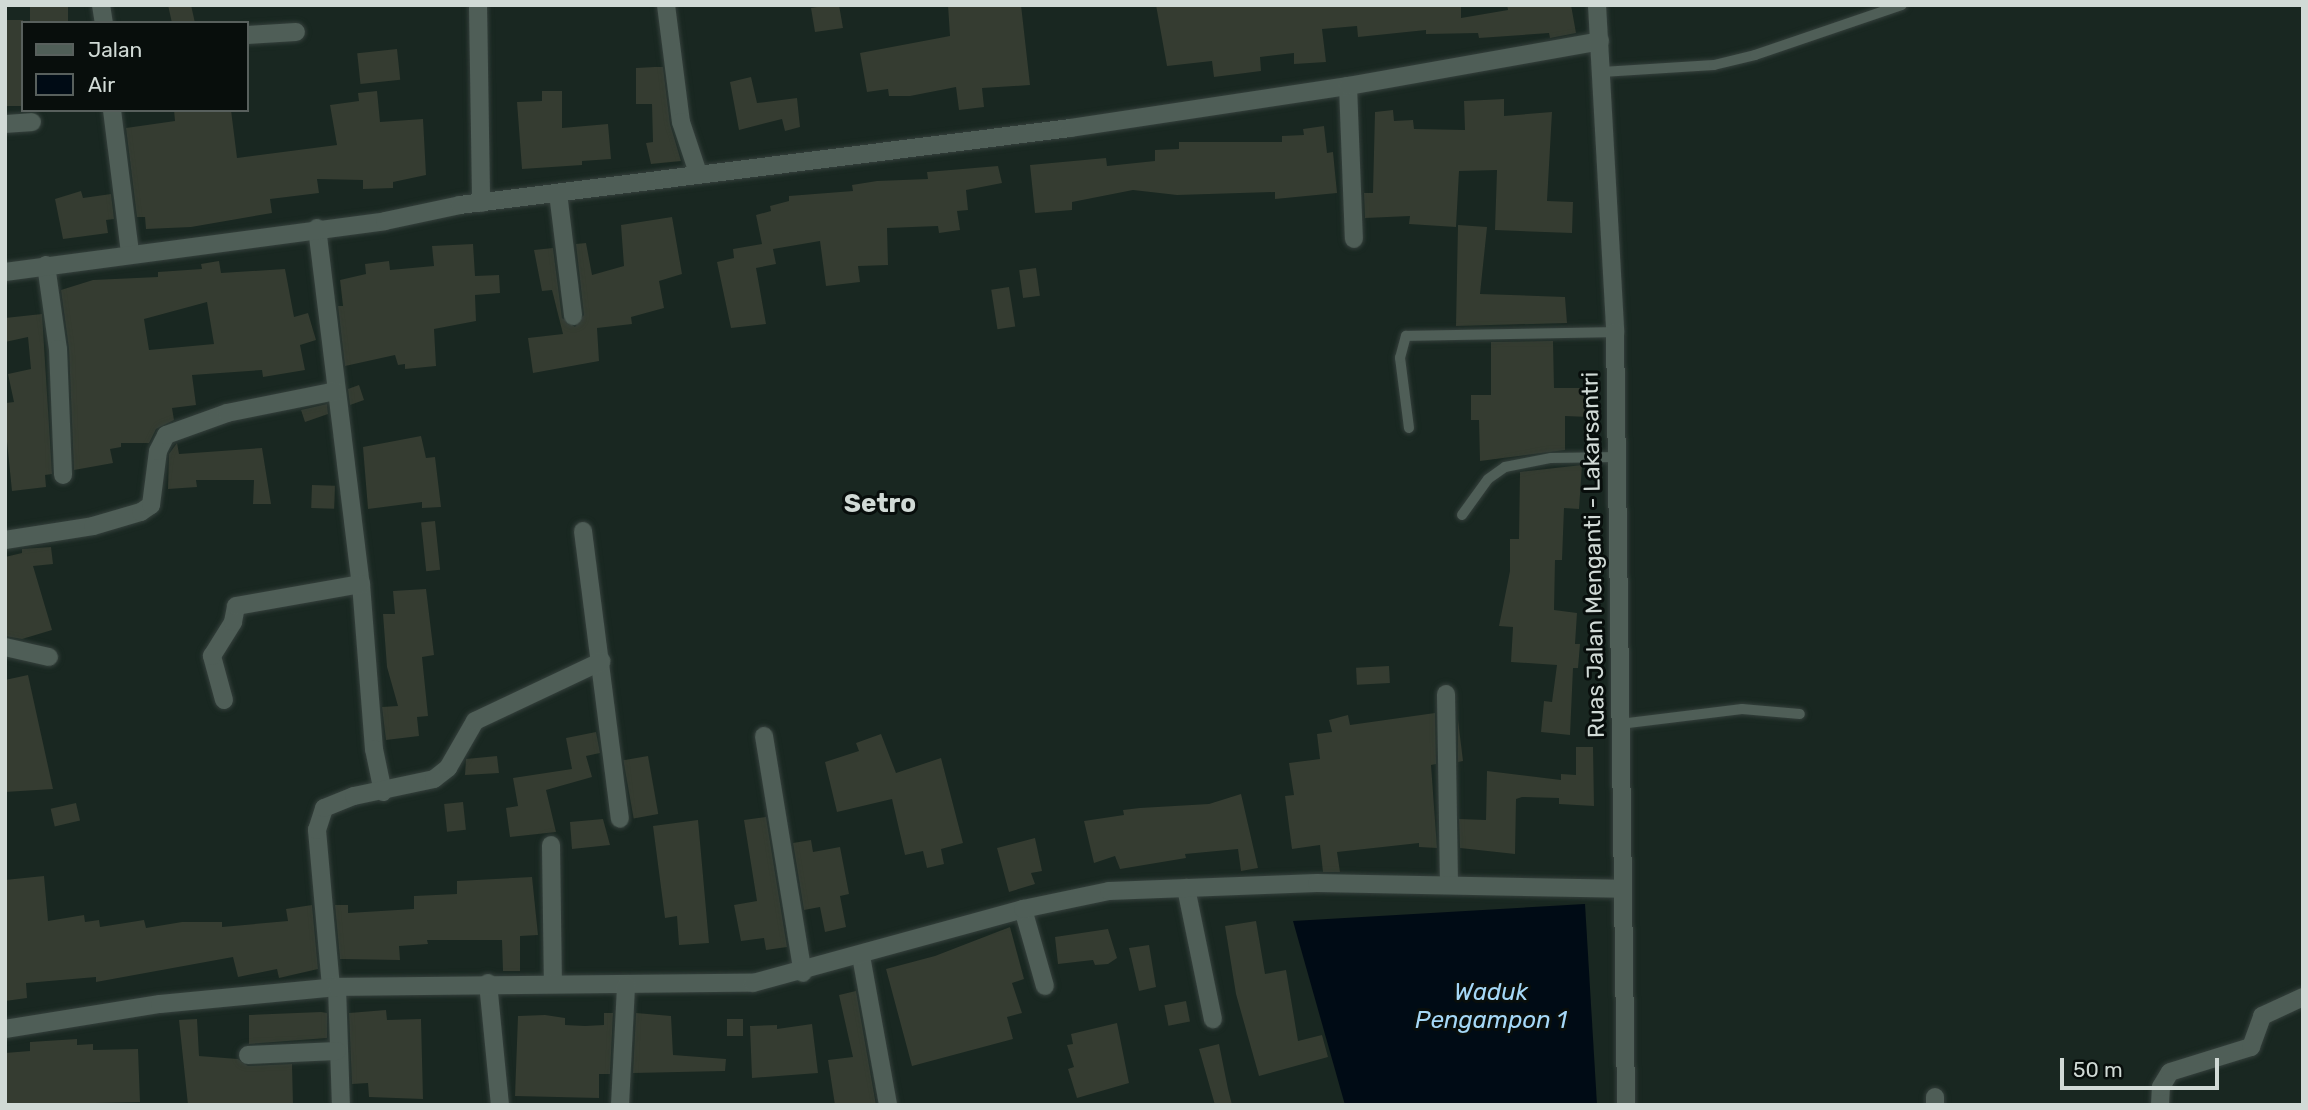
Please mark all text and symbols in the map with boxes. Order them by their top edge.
legend [21,21,248,112]
text: Jalan [88,37,142,62]
text: Air [88,72,115,97]
street label: Ruas Jalan Menganti - Lakarsantri [1576,372,1610,738]
district label: Setro [844,488,916,520]
water label: Waduk Pengampon 1 [1415,979,1567,1035]
scale bar [2063,1044,2222,1088]
text: 50 m [2073,1057,2123,1082]

